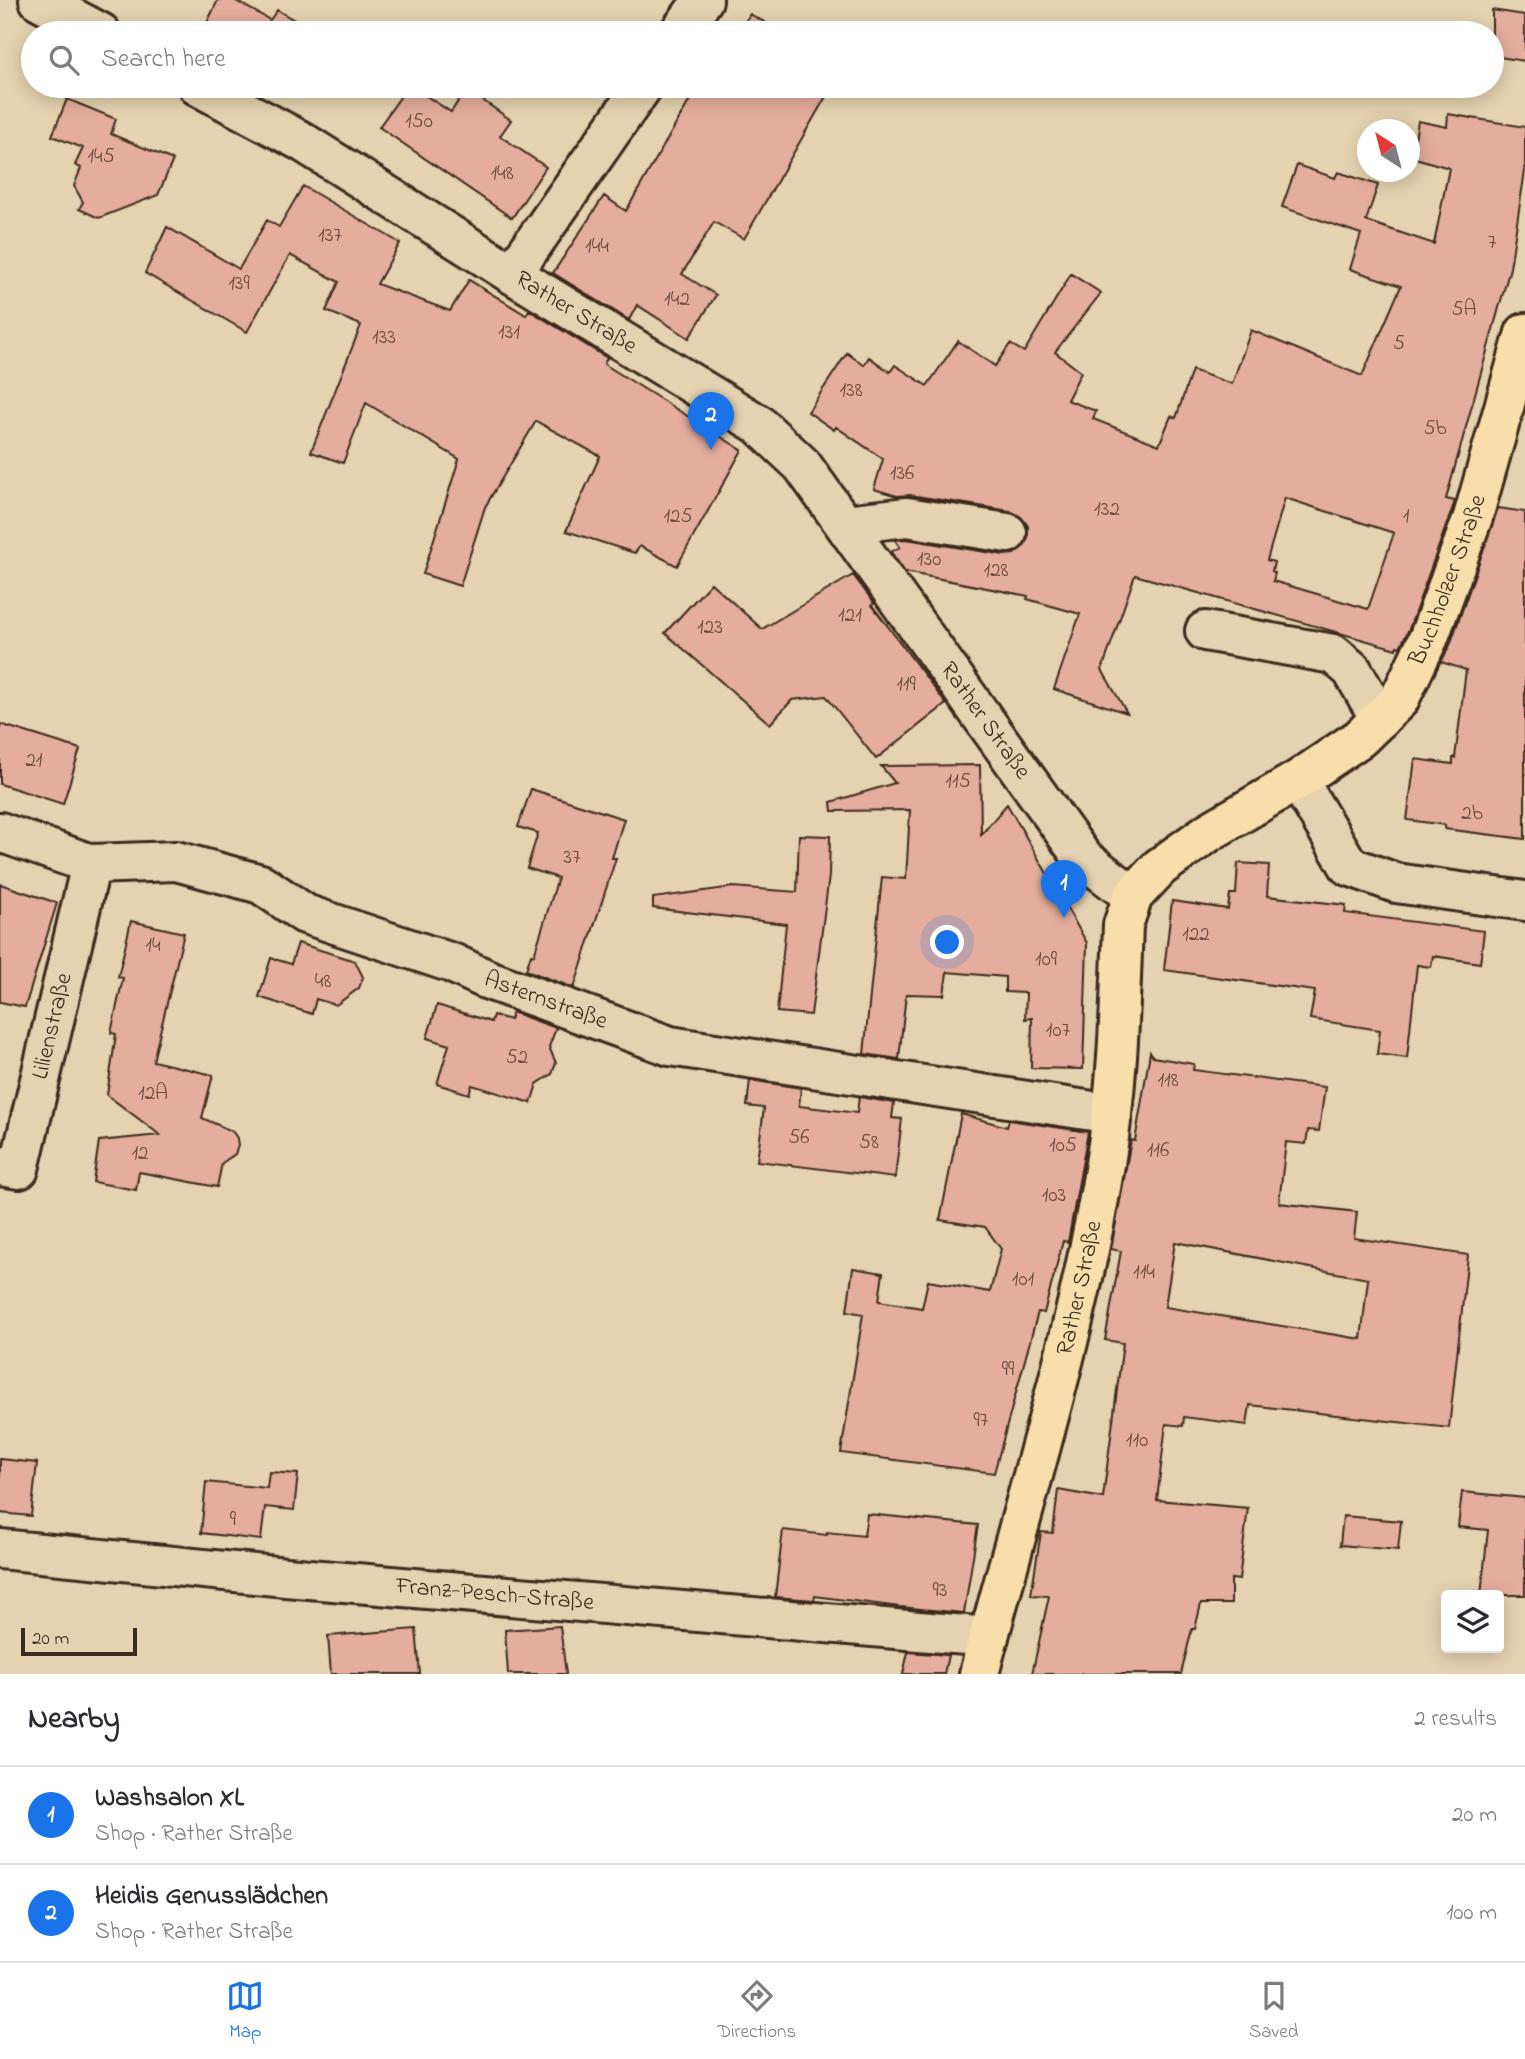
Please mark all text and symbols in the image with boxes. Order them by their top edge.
search box [21,21,1504,98]
icon: search [45,41,83,79]
text: Search here [101,41,226,79]
house number: 150 [405,107,433,137]
north arrow [1357,119,1420,182]
house number: 145 [87,142,115,172]
house number: 148 [490,159,514,189]
house number: 137 [318,221,342,251]
house number: 7 [1488,228,1497,258]
house number: 144 [585,232,609,262]
street label: Rather Straße [508,262,644,364]
house number: 139 [228,269,251,299]
house number: 142 [664,285,690,315]
house number: 5A [1452,295,1476,325]
house number: 131 [498,318,520,348]
house number: 133 [372,323,396,353]
house number: 5 [1393,329,1405,359]
house number: 138 [839,376,863,406]
pin: 2 [688,392,734,450]
house number: 5b [1423,414,1447,444]
house number: 136 [890,459,914,489]
street label: Buchholzer Straße [1400,490,1496,673]
house number: 132 [1094,495,1120,525]
house number: 125 [663,502,693,532]
house number: 1 [1403,502,1410,532]
house number: 130 [917,545,941,575]
house number: 128 [984,556,1009,586]
house number: 121 [838,601,862,631]
house number: 123 [697,613,723,643]
street label: Rather Straße [931,655,1039,787]
house number: 119 [896,670,917,700]
house number: 21 [25,746,43,776]
house number: 115 [945,767,971,797]
house number: 2b [1461,799,1483,829]
house number: 37 [563,843,581,873]
pin: 1 [1041,860,1087,918]
house number: 122 [1182,920,1210,950]
your location [930,925,964,959]
house number: 14 [145,931,161,961]
house number: 109 [1035,945,1058,975]
street label: Asternstraße [479,962,613,1039]
house number: 48 [315,967,331,997]
street label: Lilienstraße [23,969,82,1083]
house number: 107 [1046,1016,1071,1046]
house number: 52 [506,1043,528,1073]
house number: 118 [1157,1066,1179,1096]
house number: 12A [138,1079,168,1109]
house number: 56 [788,1123,810,1153]
house number: 58 [859,1128,879,1158]
house number: 105 [1049,1131,1077,1161]
house number: 116 [1147,1136,1169,1166]
house number: 12 [131,1139,149,1169]
house number: 103 [1042,1181,1066,1211]
street label: Rather Straße [1048,1217,1112,1359]
house number: 114 [1133,1258,1155,1288]
house number: 101 [1012,1265,1035,1295]
house number: 99 [1002,1355,1015,1385]
house number: 97 [974,1406,989,1436]
house number: 110 [1126,1426,1148,1456]
house number: 9 [230,1505,237,1535]
street label: Franz-Pesch-Straße [393,1569,596,1621]
house number: 93 [933,1576,948,1606]
map controls [1441,1590,1504,1653]
button: layers [1441,1590,1504,1653]
scale bar [21,1625,136,1657]
text: 20 m [32,1626,69,1653]
text: Nearby [28,1698,120,1742]
text: 2 results [1414,1703,1497,1736]
text: Washsalon XL [95,1780,244,1818]
text: 1 [47,1799,55,1832]
text: 20 m [1452,1799,1497,1832]
text: Shop · Rather Straße [95,1818,293,1851]
text: Heidis Genusslädchen [95,1878,328,1916]
text: 2 [45,1897,57,1930]
text: 100 m [1446,1897,1497,1930]
text: Shop · Rather Straße [95,1916,293,1949]
tab: Map [226,1977,264,2046]
tab: Directions [717,1977,796,2046]
tab: Saved [1249,1977,1299,2046]

